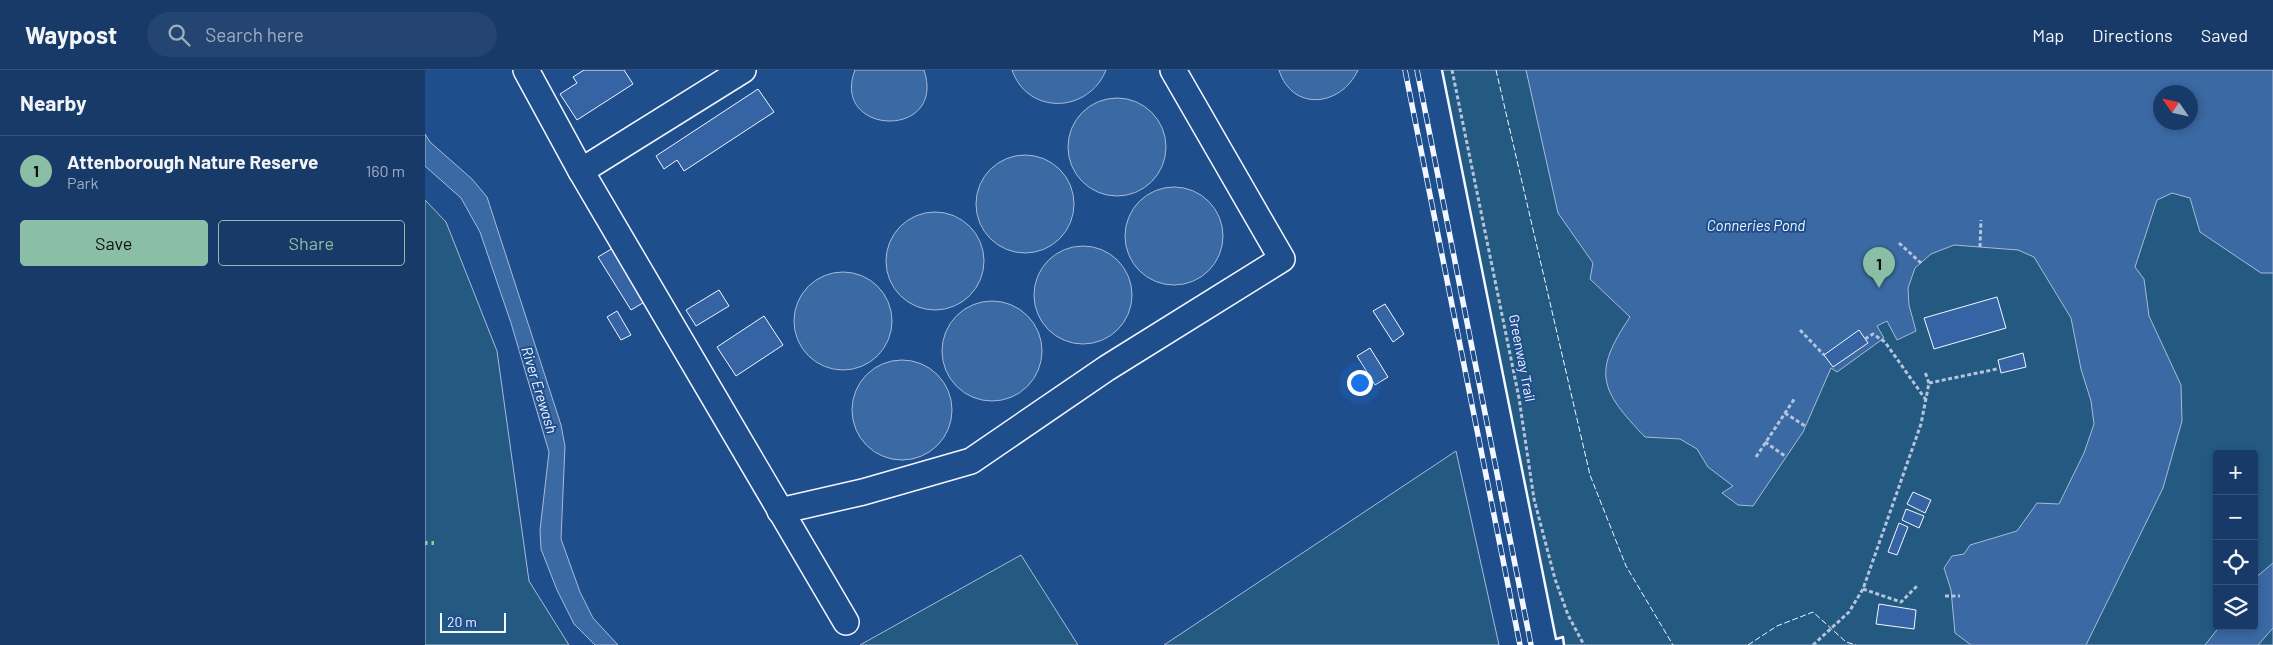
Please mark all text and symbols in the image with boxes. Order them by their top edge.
search box [147,12,497,57]
text: Waypost [25,20,117,49]
icon: search [165,21,193,49]
text: Search here [205,23,304,46]
text: Map [2032,24,2064,46]
text: Directions [2092,24,2173,46]
text: Saved [2201,24,2248,46]
north arrow [2153,85,2198,130]
text: Nearby [20,90,86,115]
text: Attenborough Nature Reserve [67,150,318,173]
text: 1 [33,161,39,180]
text: 160 m [366,161,405,180]
text: Park [67,173,98,192]
water label: Conneries Pond [1707,216,1805,234]
button: Save [20,220,208,266]
button: Share [218,220,405,266]
pin: 1 [1863,247,1895,288]
street label: Greenway Trail [1506,313,1539,403]
water label: River Erewash [518,344,562,435]
your location [1347,370,1373,396]
map controls [2213,450,2258,630]
button: + [2213,450,2258,495]
button: − [2213,495,2258,540]
button: locate [2213,540,2258,585]
button: layers [2213,585,2258,630]
scale bar [440,610,506,633]
text: 20 m [447,613,477,630]

